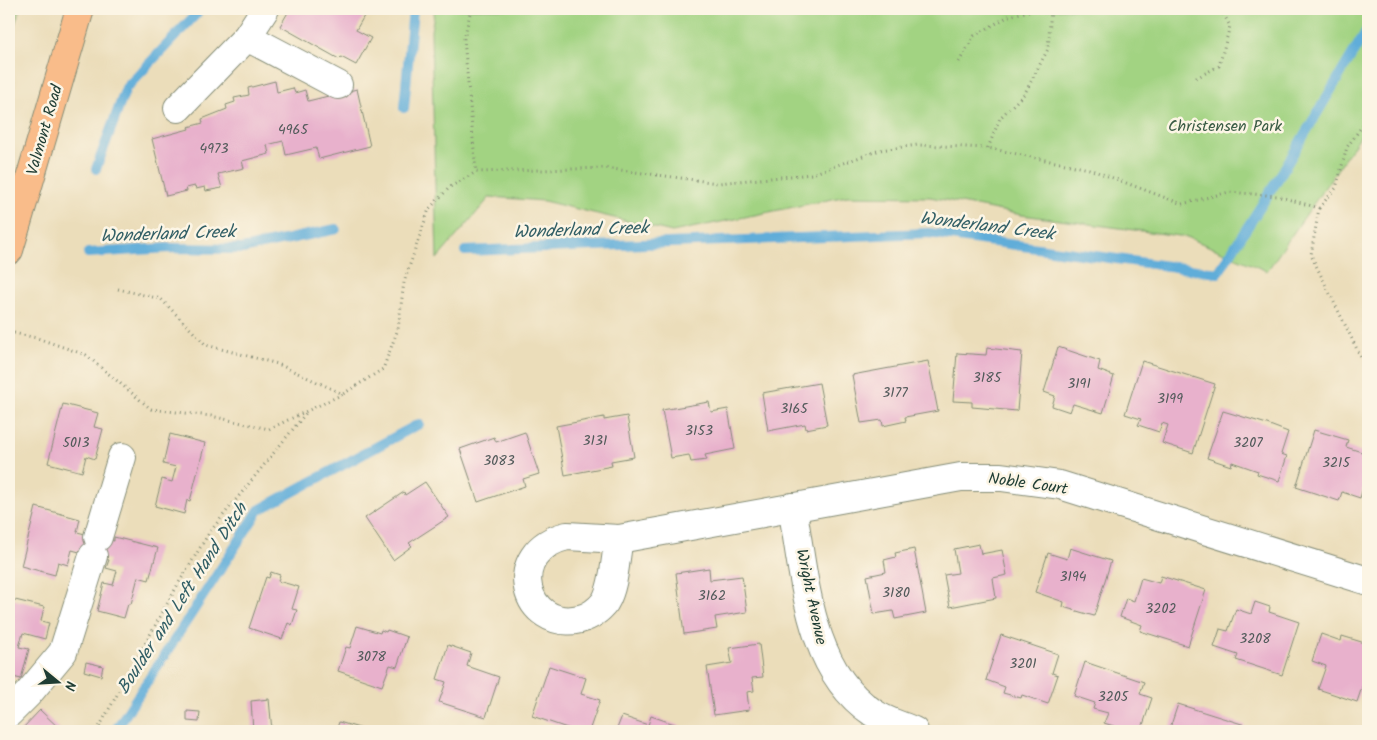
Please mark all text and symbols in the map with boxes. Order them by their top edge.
street label: Valmont Road [20,81,70,178]
park label: Christensen Park [1168,114,1282,139]
house number: 4965 [278,119,309,141]
house number: 4973 [200,138,229,160]
water label: Wonderland Creek [918,204,1058,250]
water label: Wonderland Creek [513,214,651,248]
water label: Wonderland Creek [100,218,238,252]
house number: 3185 [973,367,1003,389]
house number: 3191 [1067,373,1091,395]
house number: 3177 [882,382,908,404]
house number: 3199 [1157,388,1183,410]
house number: 3165 [780,398,809,420]
house number: 3153 [685,420,713,442]
house number: 3131 [583,430,607,452]
house number: 5013 [63,432,89,454]
house number: 3207 [1233,432,1263,454]
house number: 3083 [483,450,515,472]
house number: 3215 [1322,452,1352,474]
street label: Noble Court [987,466,1070,502]
water label: Boulder and Left Hand Ditch [110,497,257,700]
street label: Wright Avenue [789,547,833,647]
house number: 3194 [1060,566,1087,588]
house number: 3180 [882,582,910,604]
house number: 3162 [698,585,726,607]
house number: 3202 [1145,598,1177,620]
house number: 3208 [1239,628,1271,650]
house number: 3078 [356,646,387,668]
house number: 3201 [1009,653,1037,675]
north arrow [32,658,82,708]
text: N [58,678,81,693]
house number: 3205 [1098,686,1130,708]

